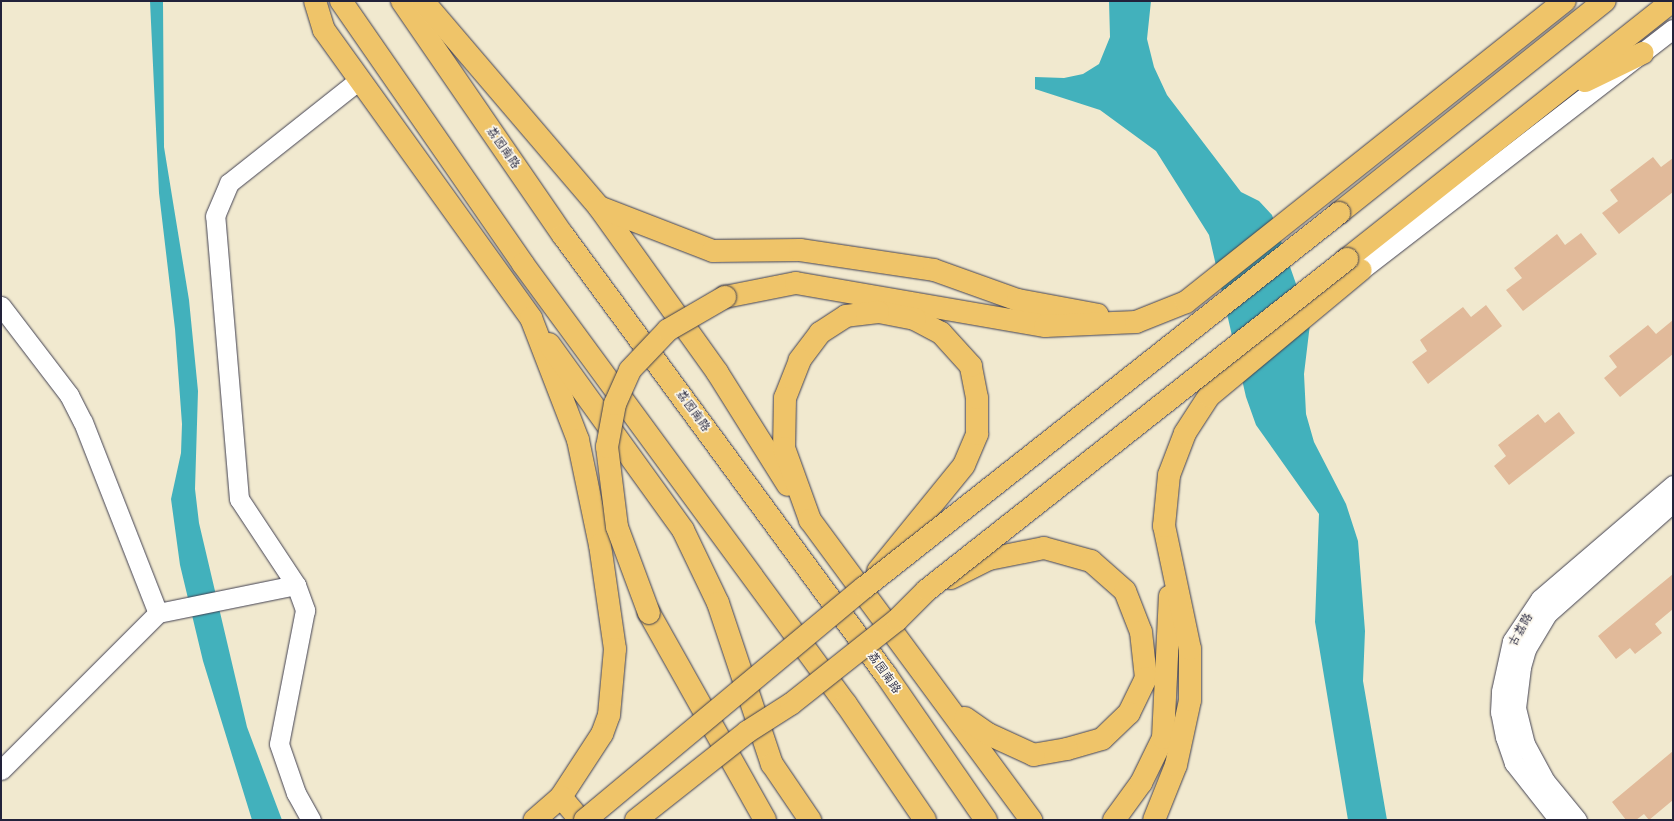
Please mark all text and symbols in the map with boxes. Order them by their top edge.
street label: 荔园南路 [483,124,523,172]
street label: 荔园南路 [673,387,713,435]
street label: 古荔路 [1506,611,1536,649]
street label: 荔园南路 [864,649,904,697]

